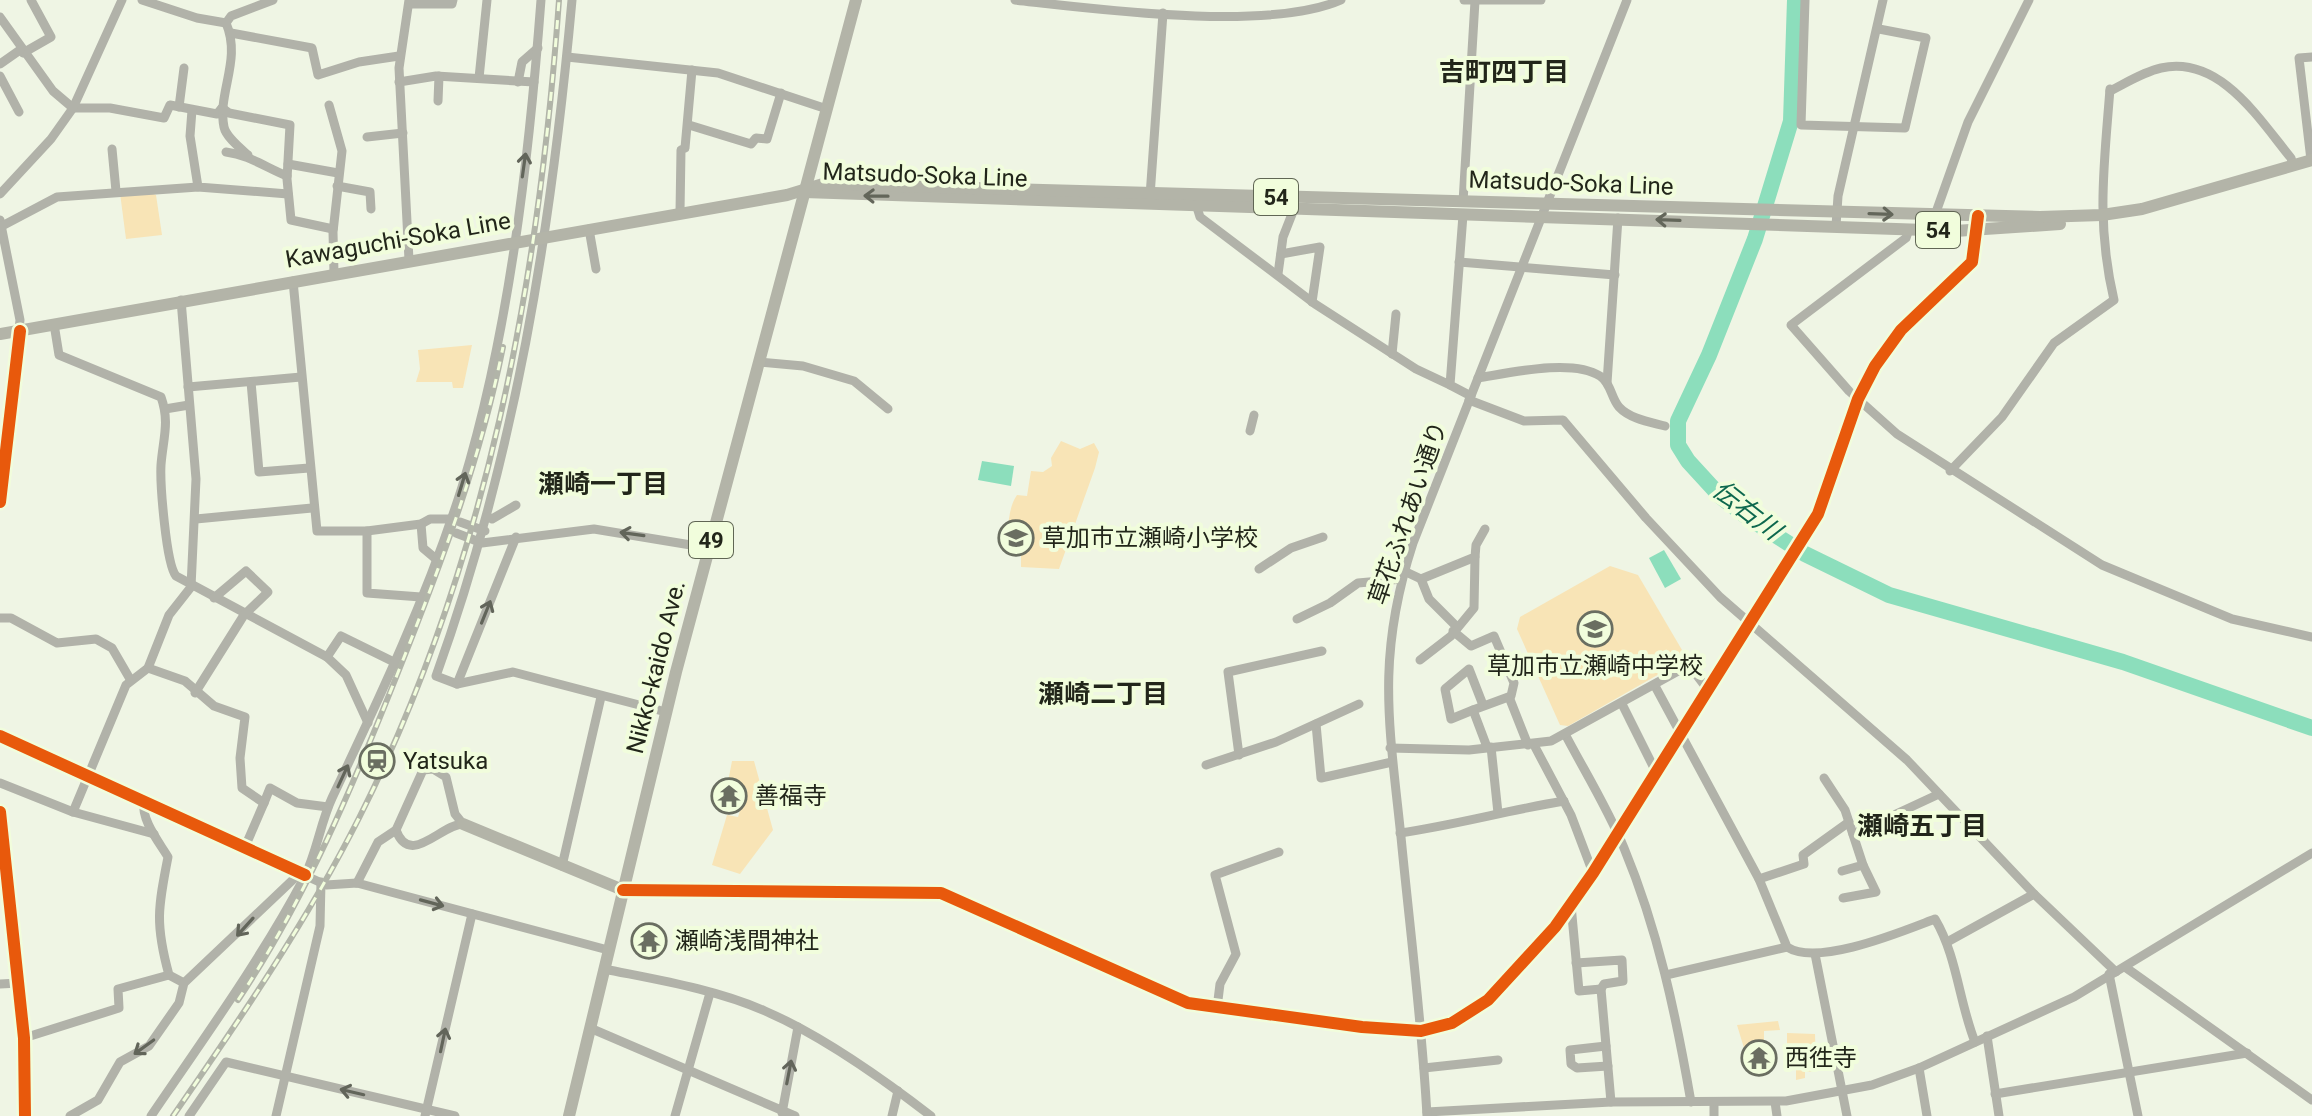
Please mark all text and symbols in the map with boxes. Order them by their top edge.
district label: 吉町四丁目 [1439,57,1569,87]
one-way arrow [517,153,532,179]
street label: Matsudo-Soka Line [822,157,1028,193]
street label: Matsudo-Soka Line [1468,165,1674,201]
road number: 54 [1254,179,1298,215]
one-way arrow [863,188,890,204]
street label: Kawaguchi-Soka Line [283,206,513,274]
one-way arrow [1867,206,1894,222]
road number: 54 [1916,212,1960,248]
one-way arrow [1655,213,1682,228]
street label: 草花ふれあい通り [1364,418,1452,608]
district label: 瀬崎一丁目 [538,469,668,499]
one-way arrow [455,472,470,498]
water label: 伝右川 [1707,474,1789,548]
school or university icon: 草加市立瀬崎小学校 [997,519,1035,557]
road number: 49 [689,522,733,558]
place label: 草加市立瀬崎小学校 [1042,524,1258,552]
one-way arrow [620,526,645,541]
street label: Nikko-kaido Ave. [621,578,691,756]
one-way arrow [480,600,494,625]
school or university icon: 草加市立瀬崎中学校 [1576,610,1614,648]
place label: 草加市立瀬崎中学校 [1487,652,1703,680]
district label: 瀬崎二丁目 [1038,679,1168,709]
station icon: Yatsuka [358,742,396,780]
place label: Yatsuka [403,747,488,775]
one-way arrow [336,764,351,788]
temple icon: 善福寺 [710,777,748,815]
place label: 善福寺 [755,782,827,810]
district label: 瀬崎五丁目 [1857,811,1987,841]
one-way arrow [419,897,444,912]
one-way arrow [236,916,254,936]
temple icon: 瀬崎浅間神社 [630,922,668,960]
place label: 瀬崎浅間神社 [675,927,819,955]
one-way arrow [436,1028,451,1053]
one-way arrow [134,1038,155,1055]
temple icon: 西徃寺 [1740,1039,1778,1077]
place label: 西徃寺 [1785,1044,1857,1072]
one-way arrow [783,1059,798,1085]
one-way arrow [340,1083,365,1098]

